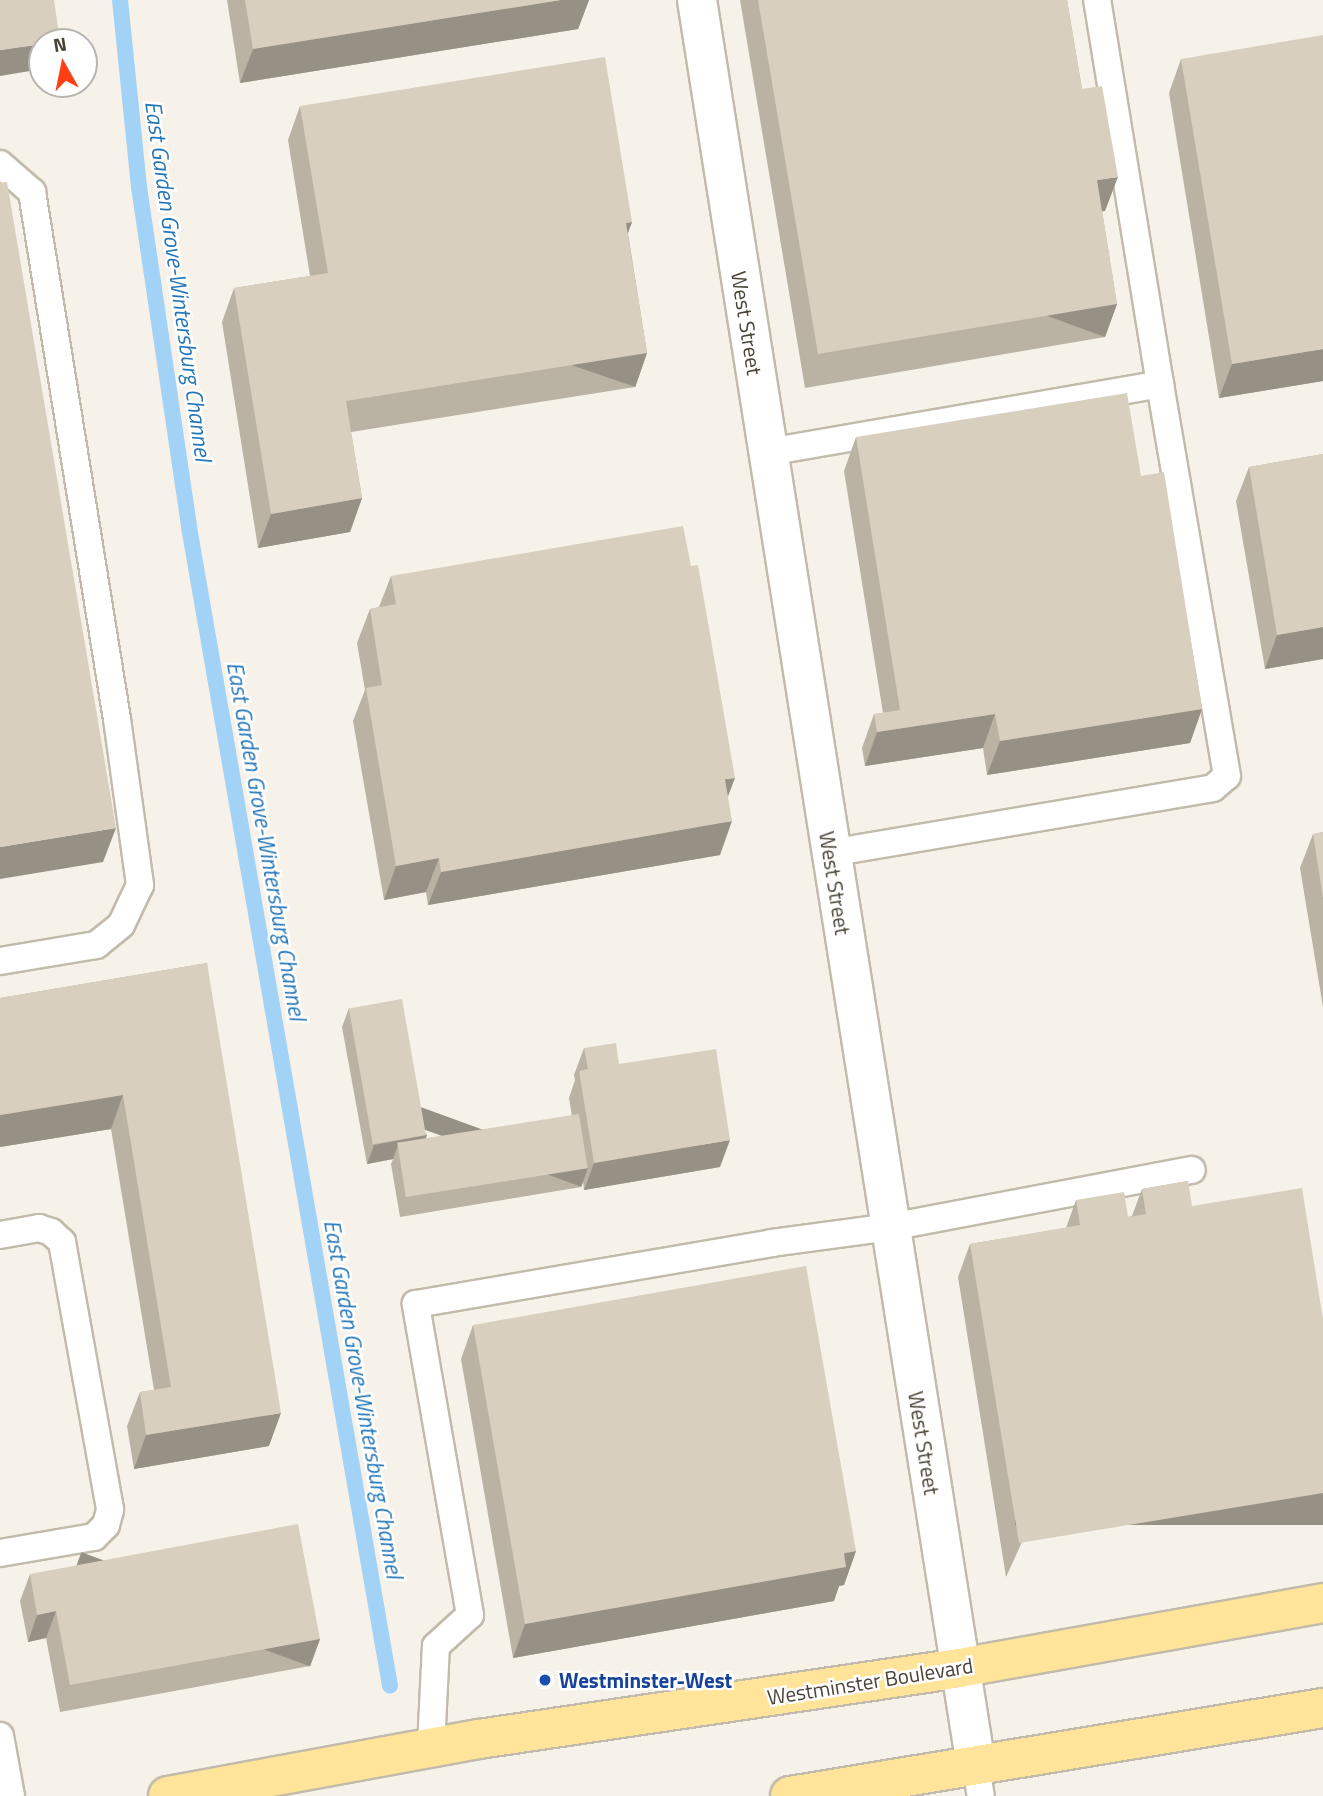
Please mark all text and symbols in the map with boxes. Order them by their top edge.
north arrow [28,28,98,98]
text: N [51,28,69,59]
water label: East Garden Grove-Wintersburg Channel [139,99,217,463]
street label: West Street [726,269,768,377]
water label: East Garden Grove-Wintersburg Channel [221,660,311,1022]
street label: West Street [814,829,856,937]
water label: East Garden Grove-Wintersburg Channel [318,1218,408,1580]
street label: West Street [903,1389,945,1497]
street label: Westminster Boulevard [765,1652,975,1710]
place label: Westminster-West [559,1667,732,1693]
marker: Westminster-West [537,1672,553,1688]

